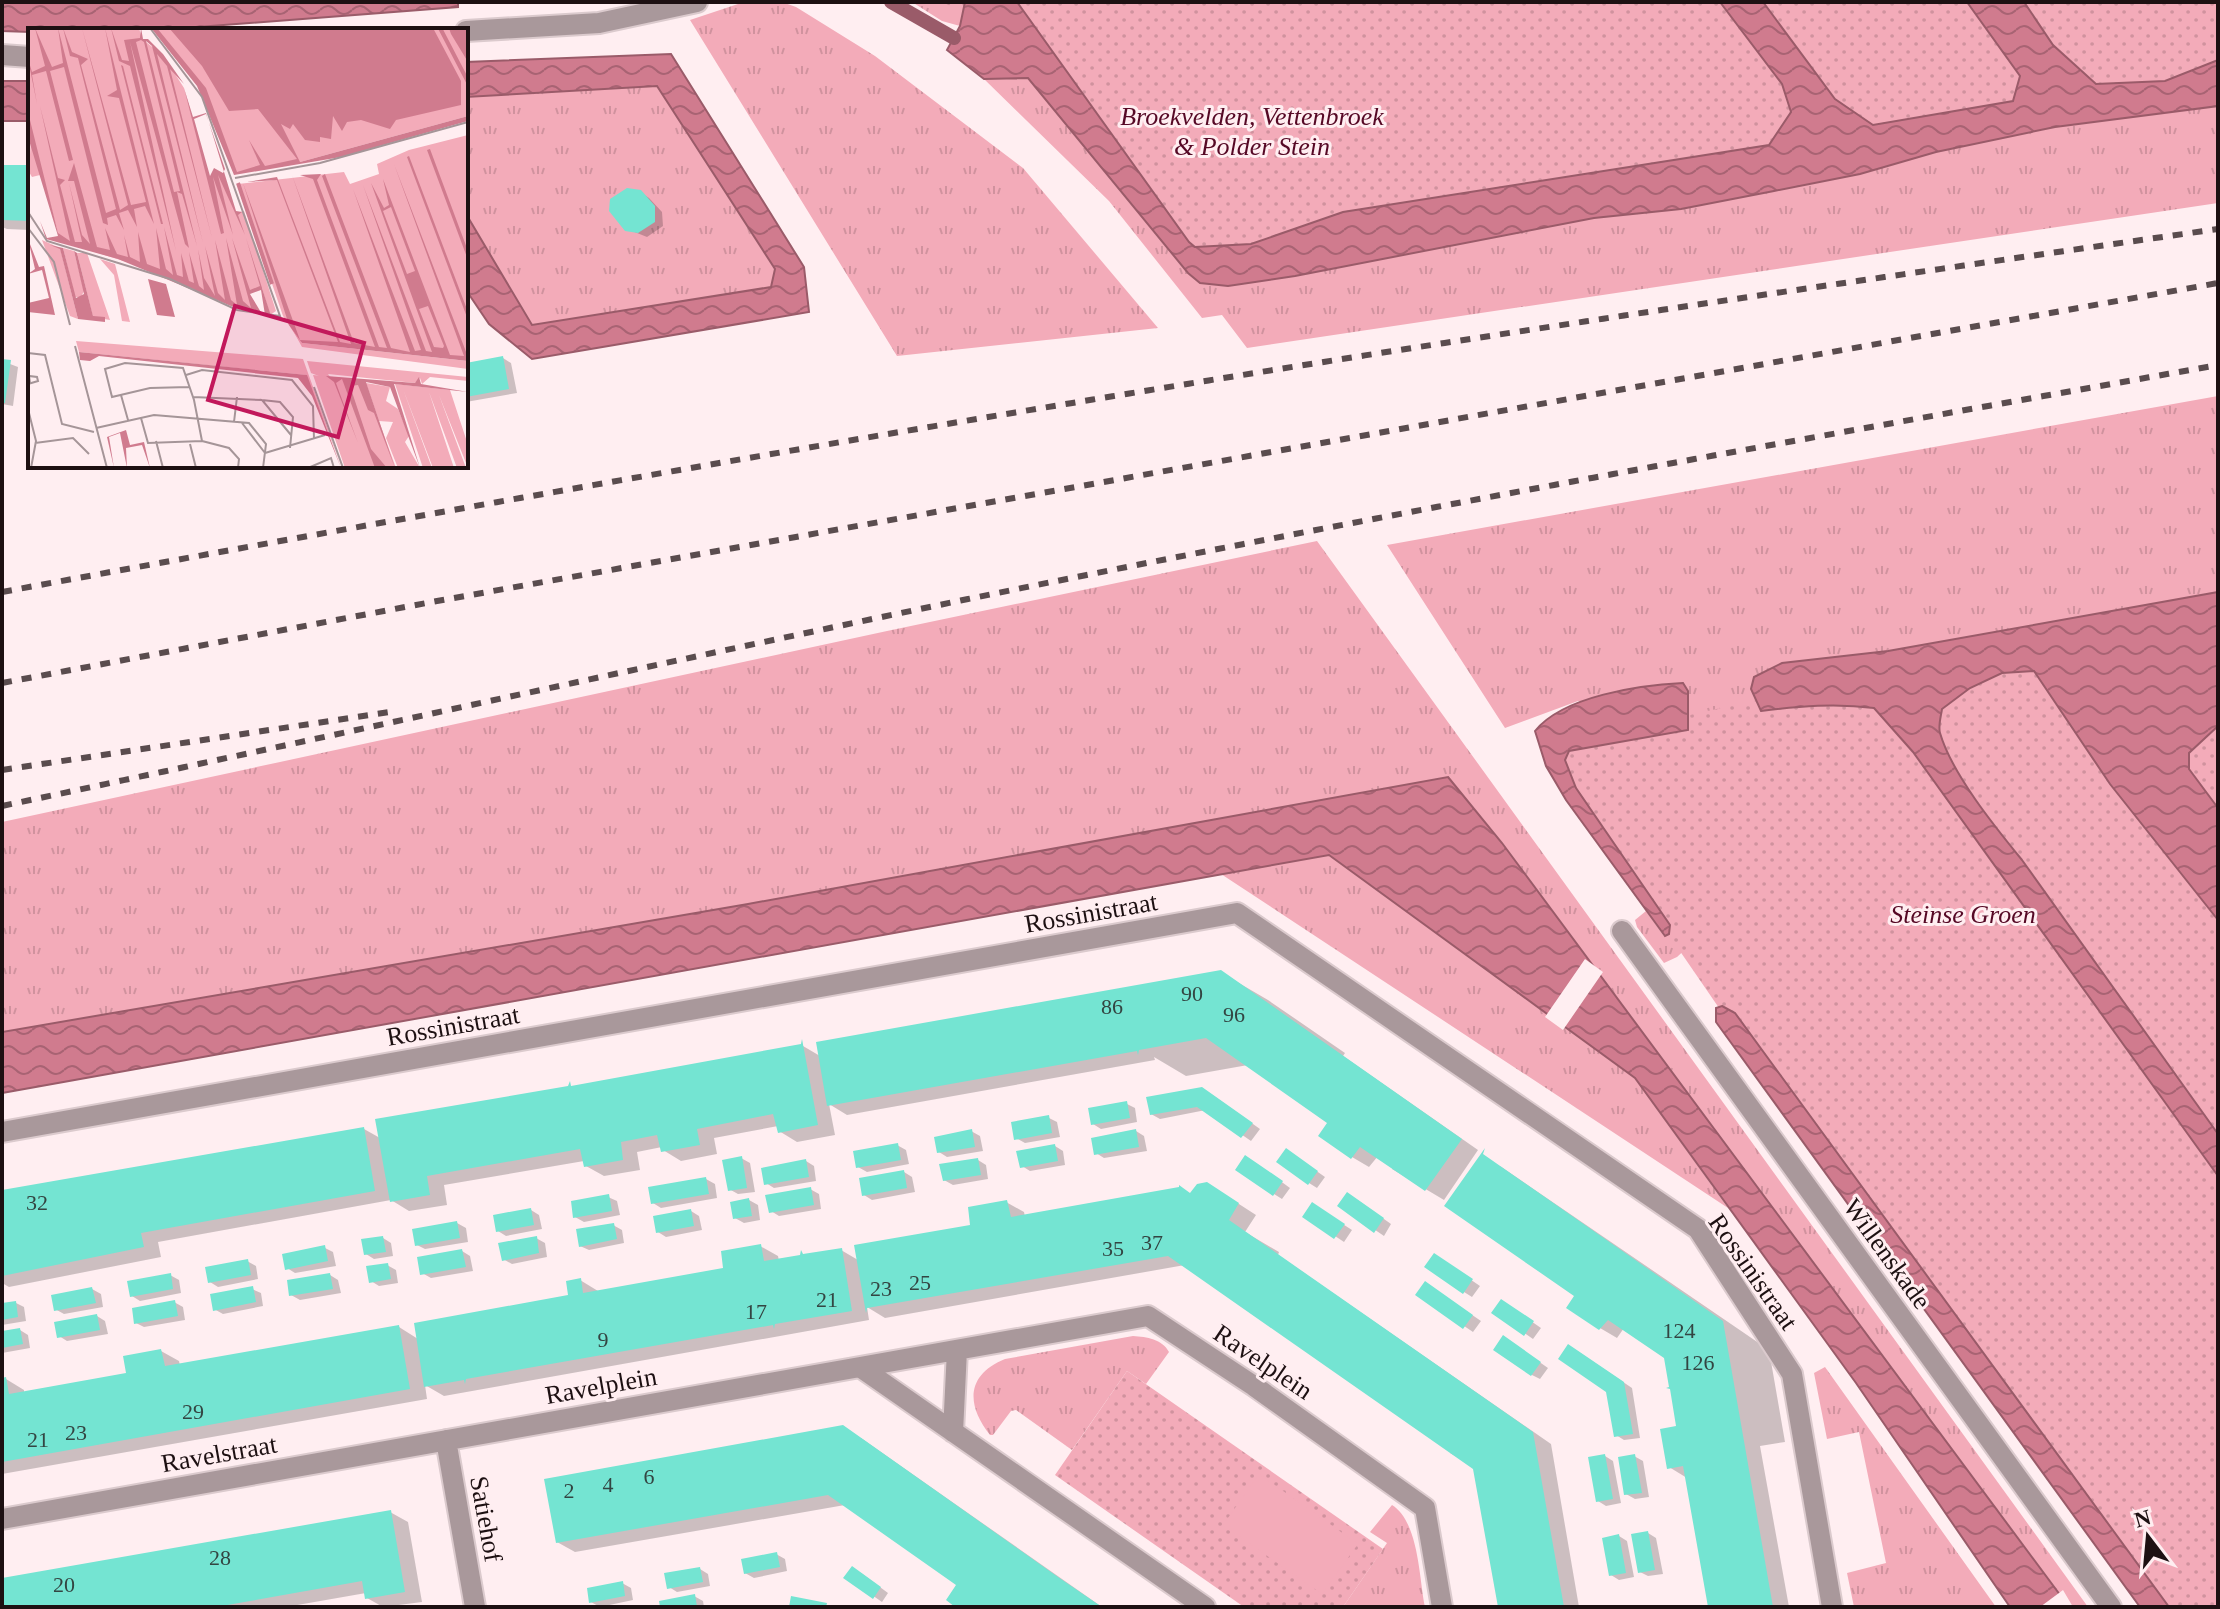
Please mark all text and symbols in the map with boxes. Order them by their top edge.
inset map [28,28,468,468]
park label: Broekvelden, Vettenbroek & Polder Stein [1120,102,1384,161]
street label: Rossinistraat [1022,887,1160,939]
park label: Steinse Groen [1890,900,2036,929]
house number: 90 [1181,981,1203,1006]
house number: 86 [1101,994,1123,1019]
street label: Rossinistraat [384,1000,522,1052]
house number: 96 [1223,1002,1245,1027]
house number: 32 [26,1190,48,1215]
street label: Willenskade [1837,1193,1937,1315]
street label: Rossinistraat [1703,1209,1804,1336]
house number: 37 [1141,1230,1163,1255]
house number: 35 [1102,1236,1124,1261]
house number: 25 [909,1270,931,1295]
house number: 23 [870,1276,892,1301]
house number: 21 [816,1287,838,1312]
house number: 17 [745,1299,767,1324]
street label: Ravelplein [1208,1318,1318,1406]
house number: 124 [1663,1318,1696,1343]
house number: 9 [598,1327,609,1352]
house number: 126 [1682,1350,1715,1375]
street label: Ravelplein [543,1362,659,1410]
house number: 29 [182,1399,204,1424]
house number: 23 [65,1420,87,1445]
house number: 21 [27,1427,49,1452]
street label: Ravelstraat [159,1429,280,1478]
house number: 6 [644,1464,655,1489]
house number: 4 [603,1472,614,1497]
street label: Satiehof [464,1474,508,1565]
house number: 2 [564,1478,575,1503]
north arrow [2108,1497,2188,1577]
text: N [2132,1504,2154,1532]
house number: 28 [209,1545,231,1570]
house number: 20 [53,1572,75,1597]

